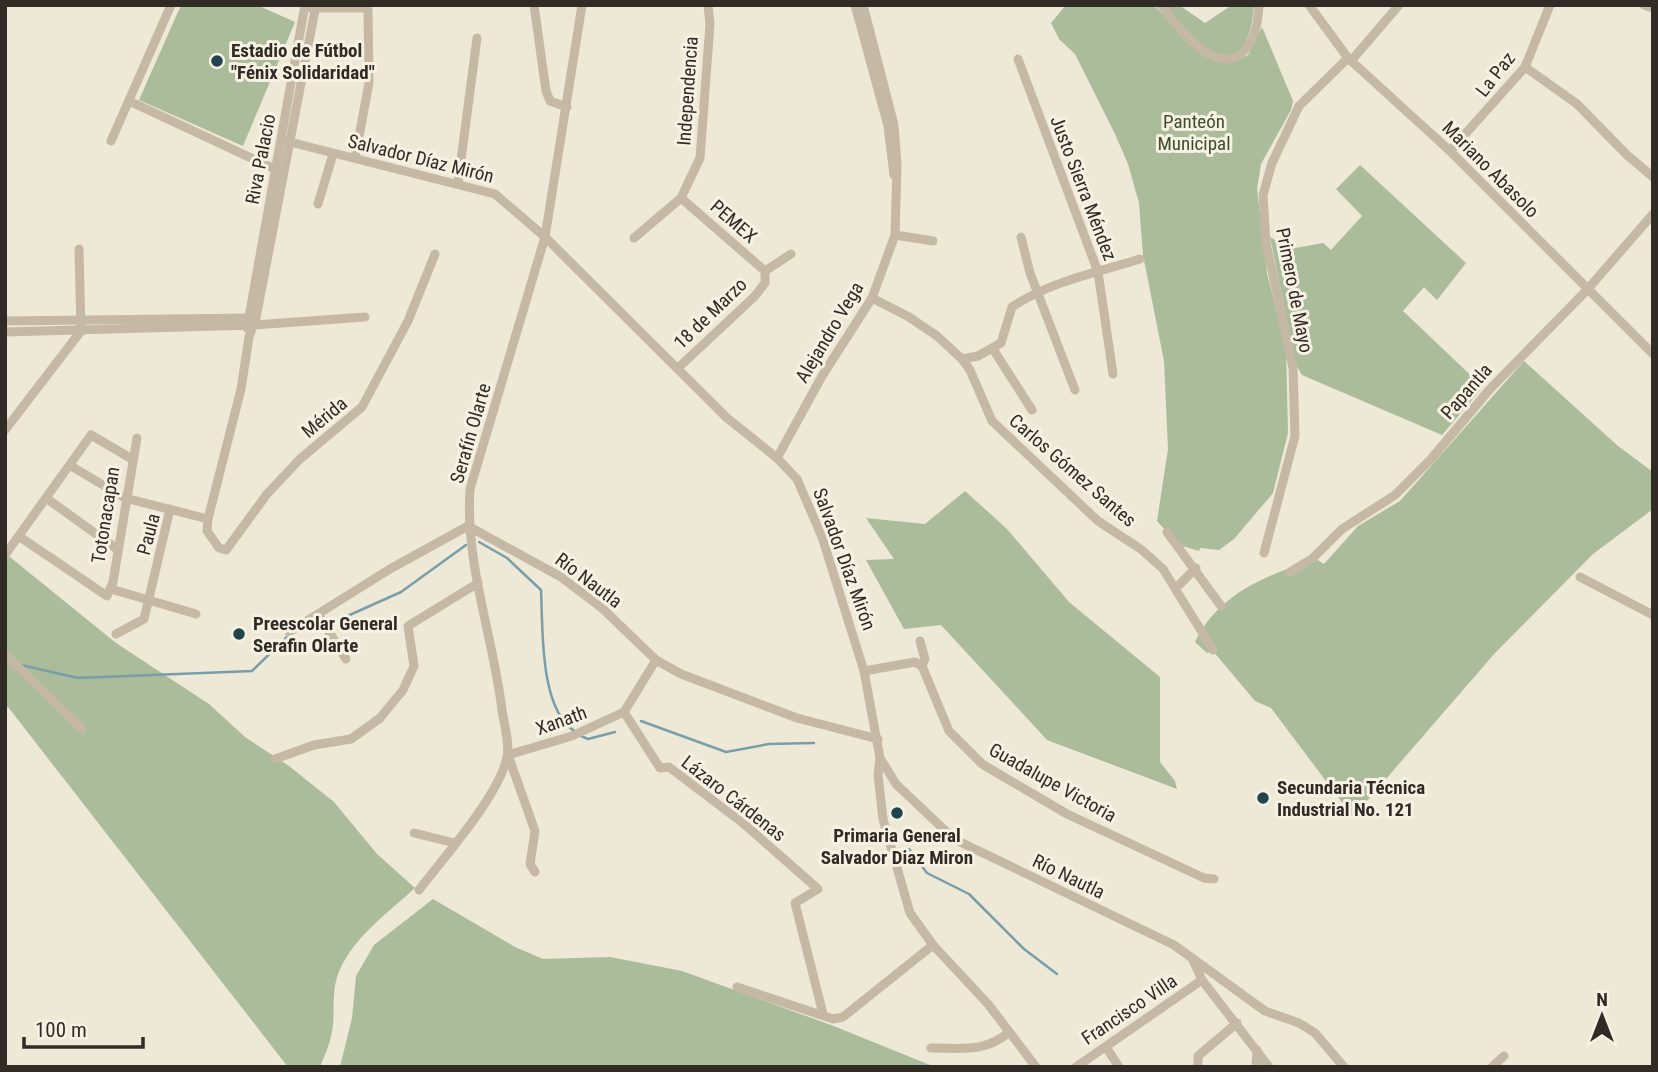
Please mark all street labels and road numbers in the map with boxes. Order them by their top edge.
street label: Independencia [672,36,703,146]
street label: La Paz [1471,47,1520,101]
street label: Riva Palacio [240,112,281,206]
street label: Justo Sierra Méndez [1045,113,1122,264]
street label: Mariano Abasolo [1437,116,1544,223]
street label: Salvador Díaz Mirón [345,129,496,188]
street label: PEMEX [706,195,762,248]
street label: Primero de Mayo [1271,226,1318,354]
street label: 18 de Marzo [669,273,752,354]
street label: Alejandro Vega [790,278,868,387]
street label: Papantla [1436,359,1497,424]
street label: Serafín Olarte [445,380,496,486]
street label: Mérida [297,392,352,443]
street label: Carlos Gómez Santes [1005,409,1141,532]
street label: Totonacapan [87,465,124,565]
street label: Salvador Díaz Mirón [808,485,881,633]
street label: Paula [132,511,165,557]
street label: Río Nautla [551,548,627,613]
street label: Xanath [532,701,590,740]
street label: Guadalupe Victoria [985,738,1121,827]
street label: Lázaro Cárdenas [677,751,790,846]
street label: Río Nautla [1029,849,1109,904]
street label: Francisco Villa [1077,969,1181,1050]

